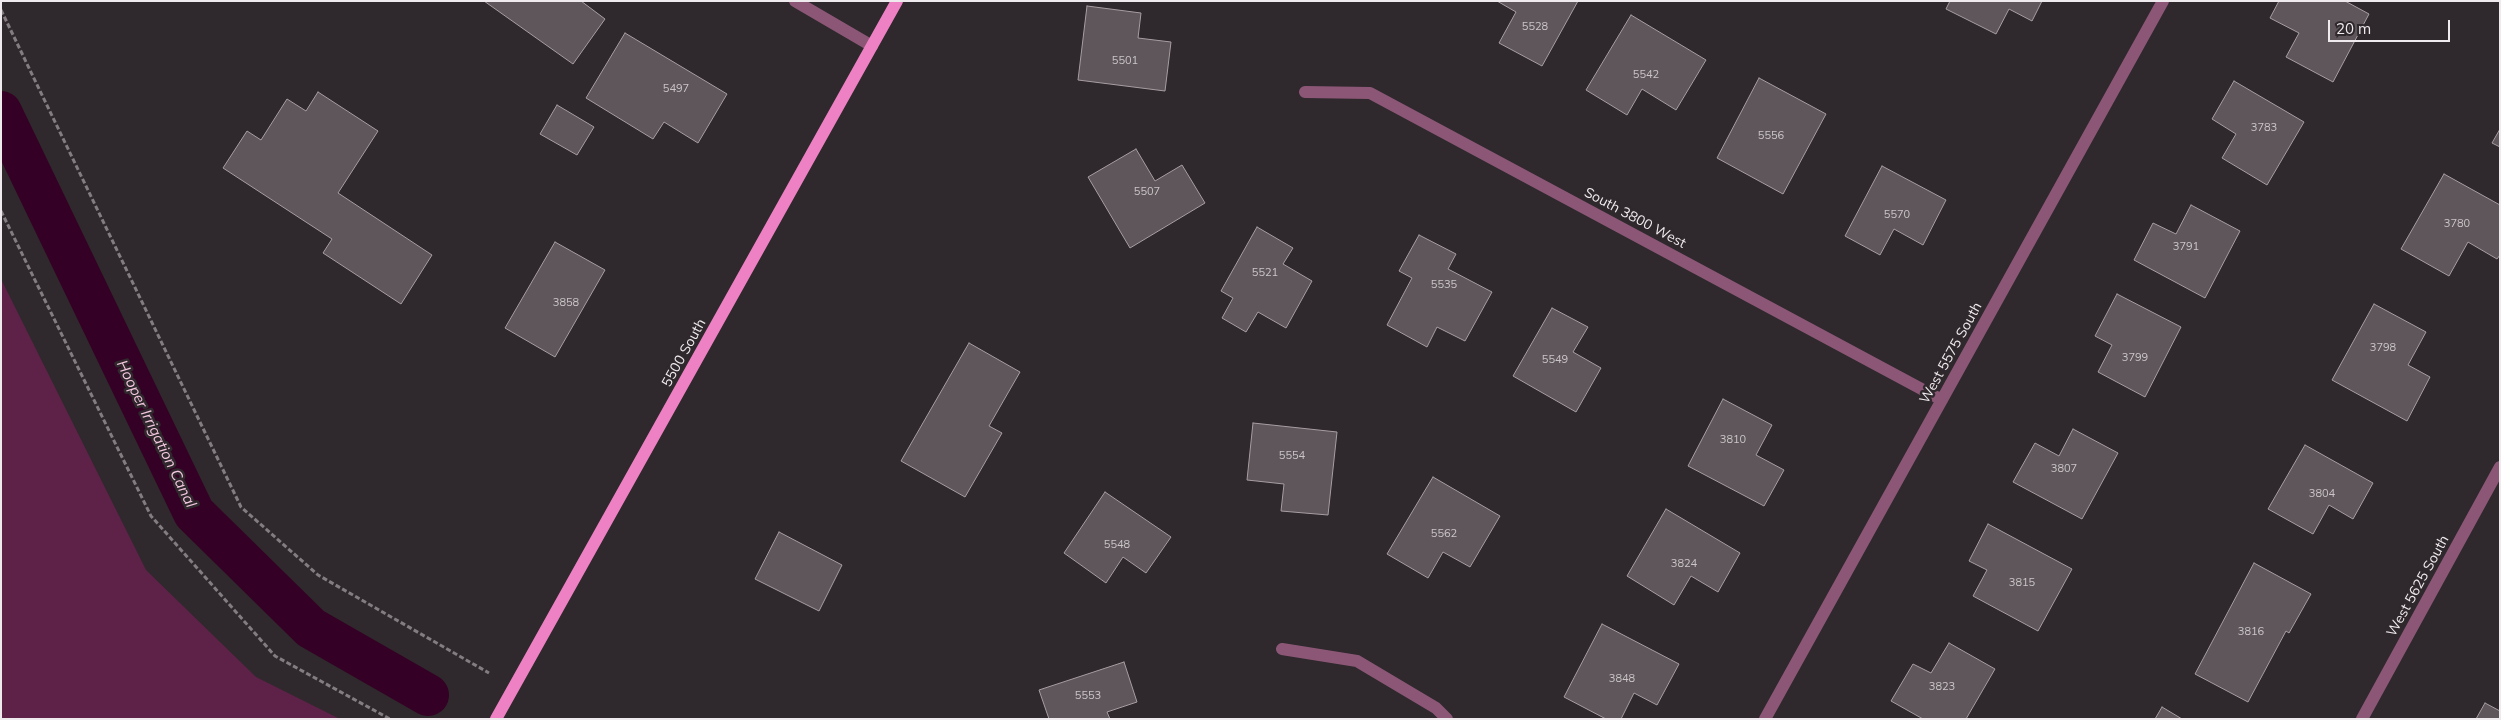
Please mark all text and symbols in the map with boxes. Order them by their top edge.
scale bar [2331,10,2454,42]
text: 20 m [2336,19,2371,38]
house number: 5528 [1522,20,1548,34]
house number: 5501 [1112,54,1138,68]
house number: 5542 [1633,68,1659,82]
house number: 5497 [663,82,689,96]
house number: 3783 [2251,121,2277,135]
house number: 5556 [1758,129,1784,143]
street label: South 3800 West [1581,184,1689,252]
house number: 5507 [1134,185,1160,199]
house number: 5570 [1884,208,1910,222]
house number: 3780 [2444,217,2470,231]
house number: 3791 [2173,240,2199,254]
house number: 5521 [1252,266,1278,280]
house number: 5535 [1431,278,1457,292]
house number: 3858 [553,296,579,310]
street label: West 5575 South [1916,300,1986,406]
street label: 5500 South [658,316,710,390]
house number: 3798 [2370,341,2396,355]
house number: 3799 [2122,351,2148,365]
house number: 5549 [1542,353,1568,367]
water label: Hooper Irrigation Canal [112,357,200,511]
house number: 3810 [1720,433,1746,447]
house number: 5554 [1279,449,1305,463]
house number: 3807 [2051,462,2077,476]
house number: 3804 [2309,487,2335,501]
house number: 5562 [1431,527,1457,541]
street label: West 5625 South [2383,533,2453,639]
house number: 5548 [1104,538,1130,552]
house number: 3824 [1671,557,1697,571]
house number: 3815 [2009,576,2035,590]
house number: 3816 [2238,625,2264,639]
house number: 3848 [1609,672,1635,686]
house number: 3823 [1929,680,1955,694]
house number: 5553 [1075,689,1101,703]

